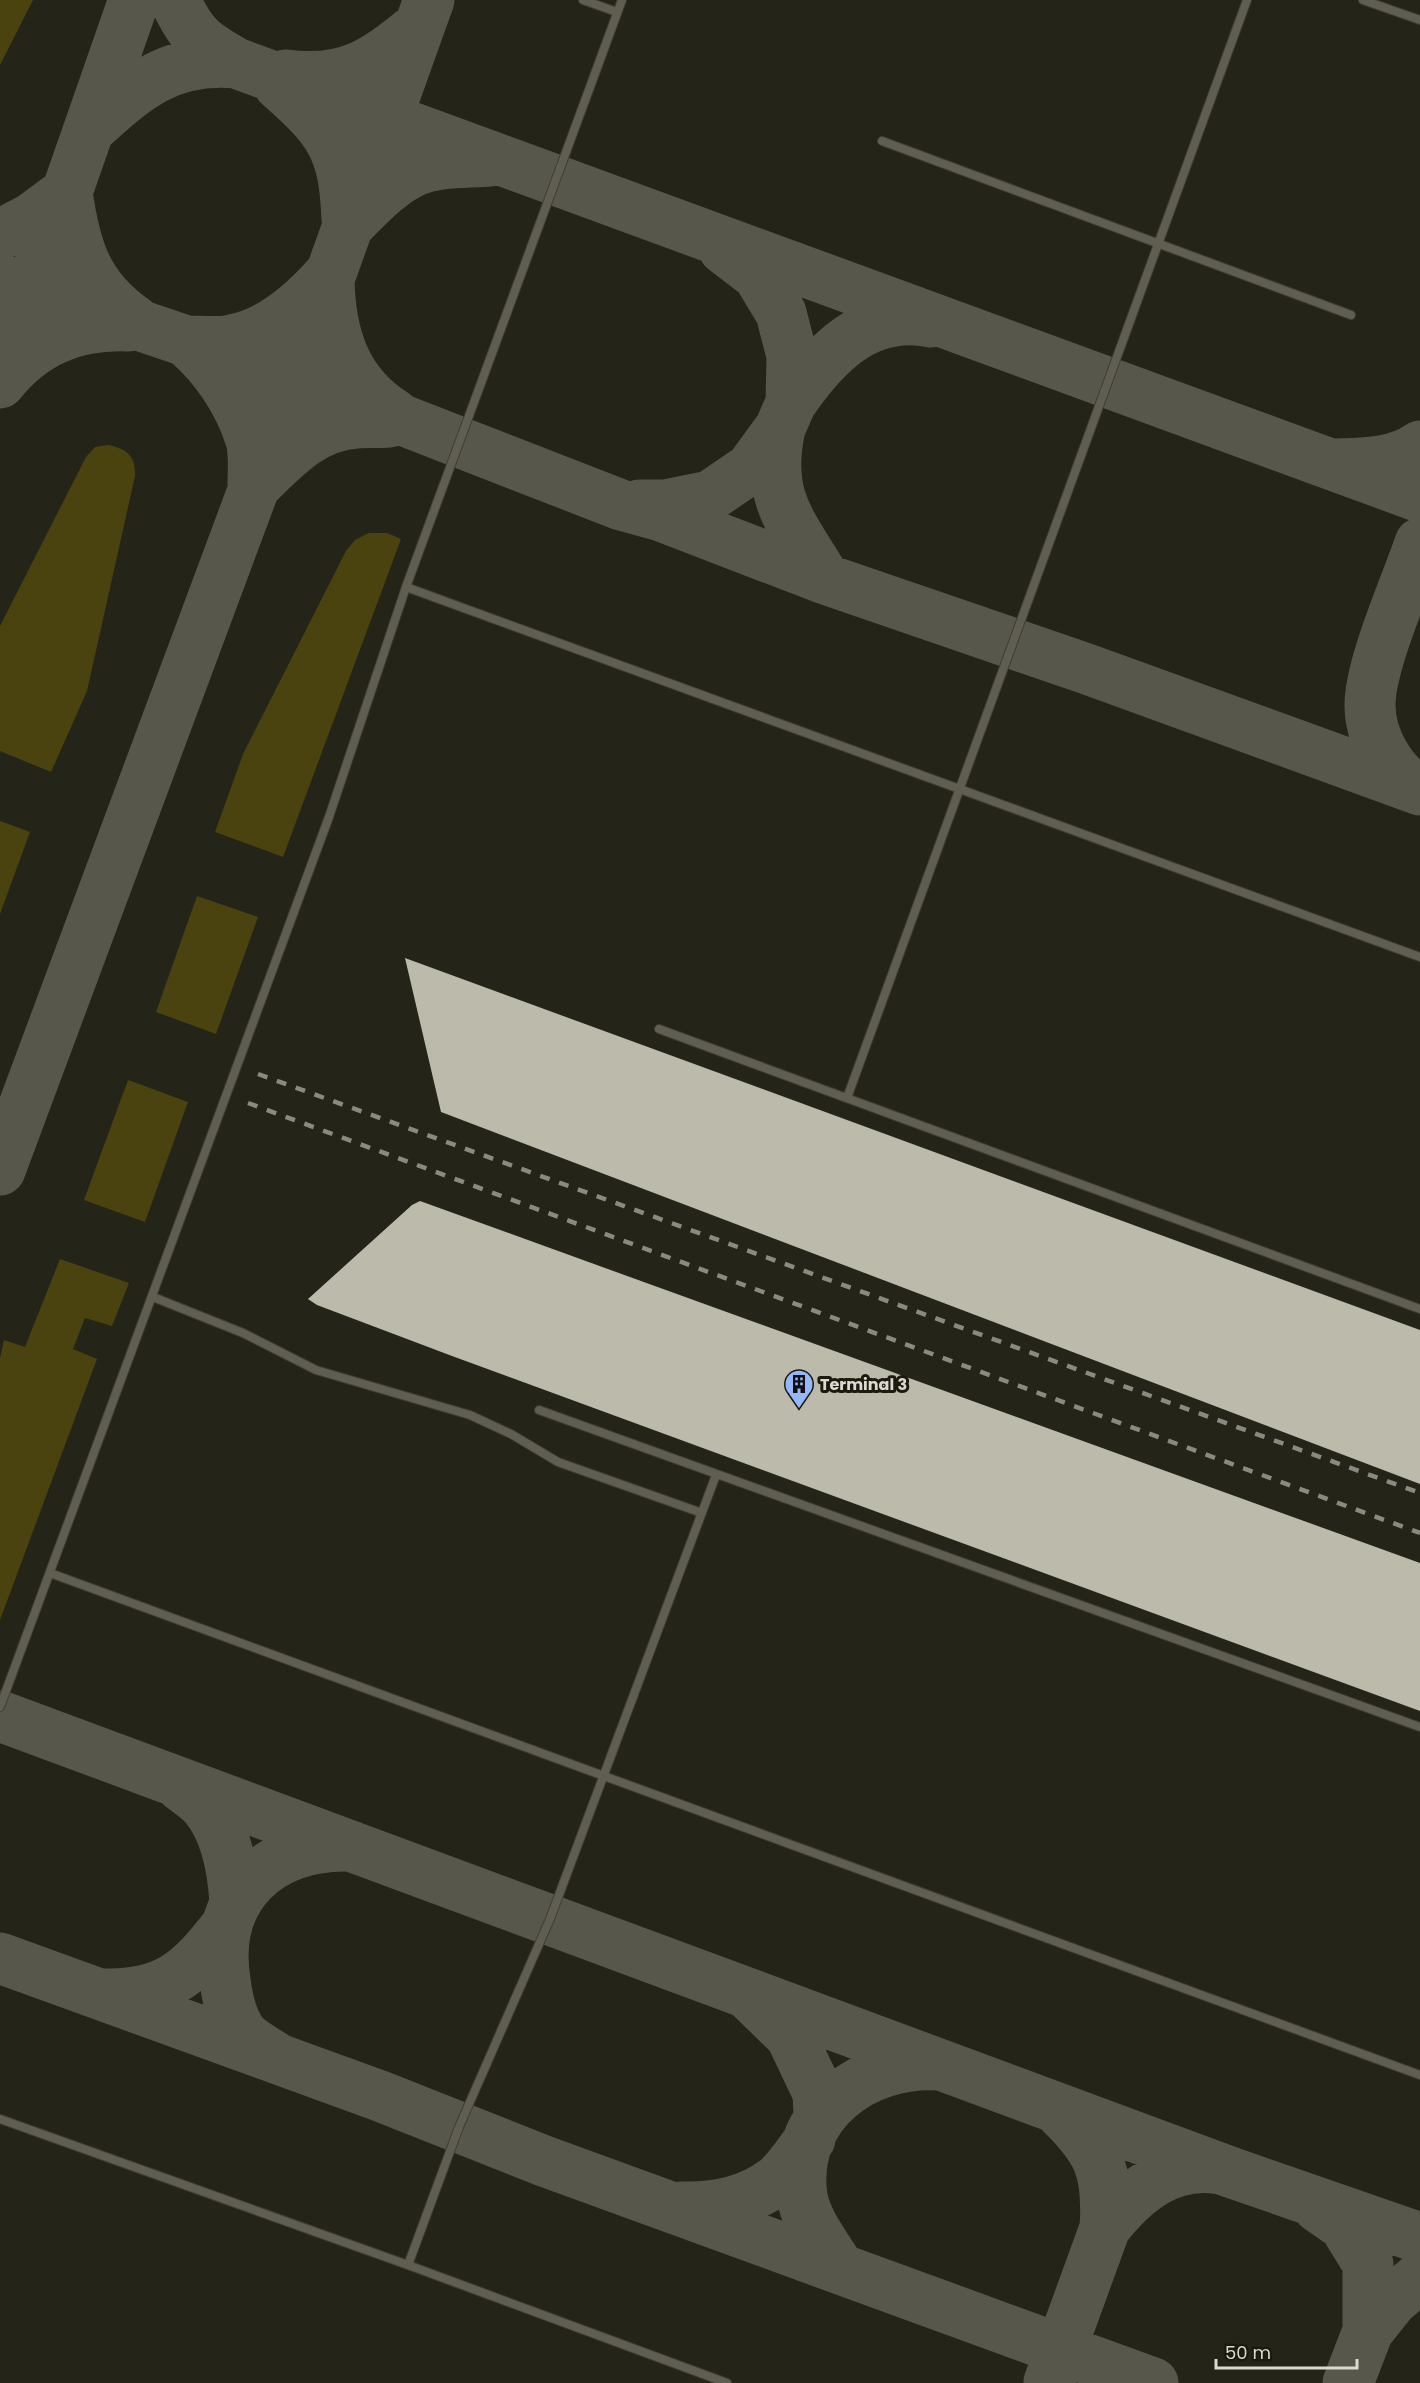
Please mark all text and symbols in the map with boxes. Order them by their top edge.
building icon: Terminal 3 [783,1368,815,1410]
place label: Terminal 3 [820,1373,907,1396]
scale bar [1216,2332,1357,2370]
text: 50 m [1225,2340,1271,2365]

